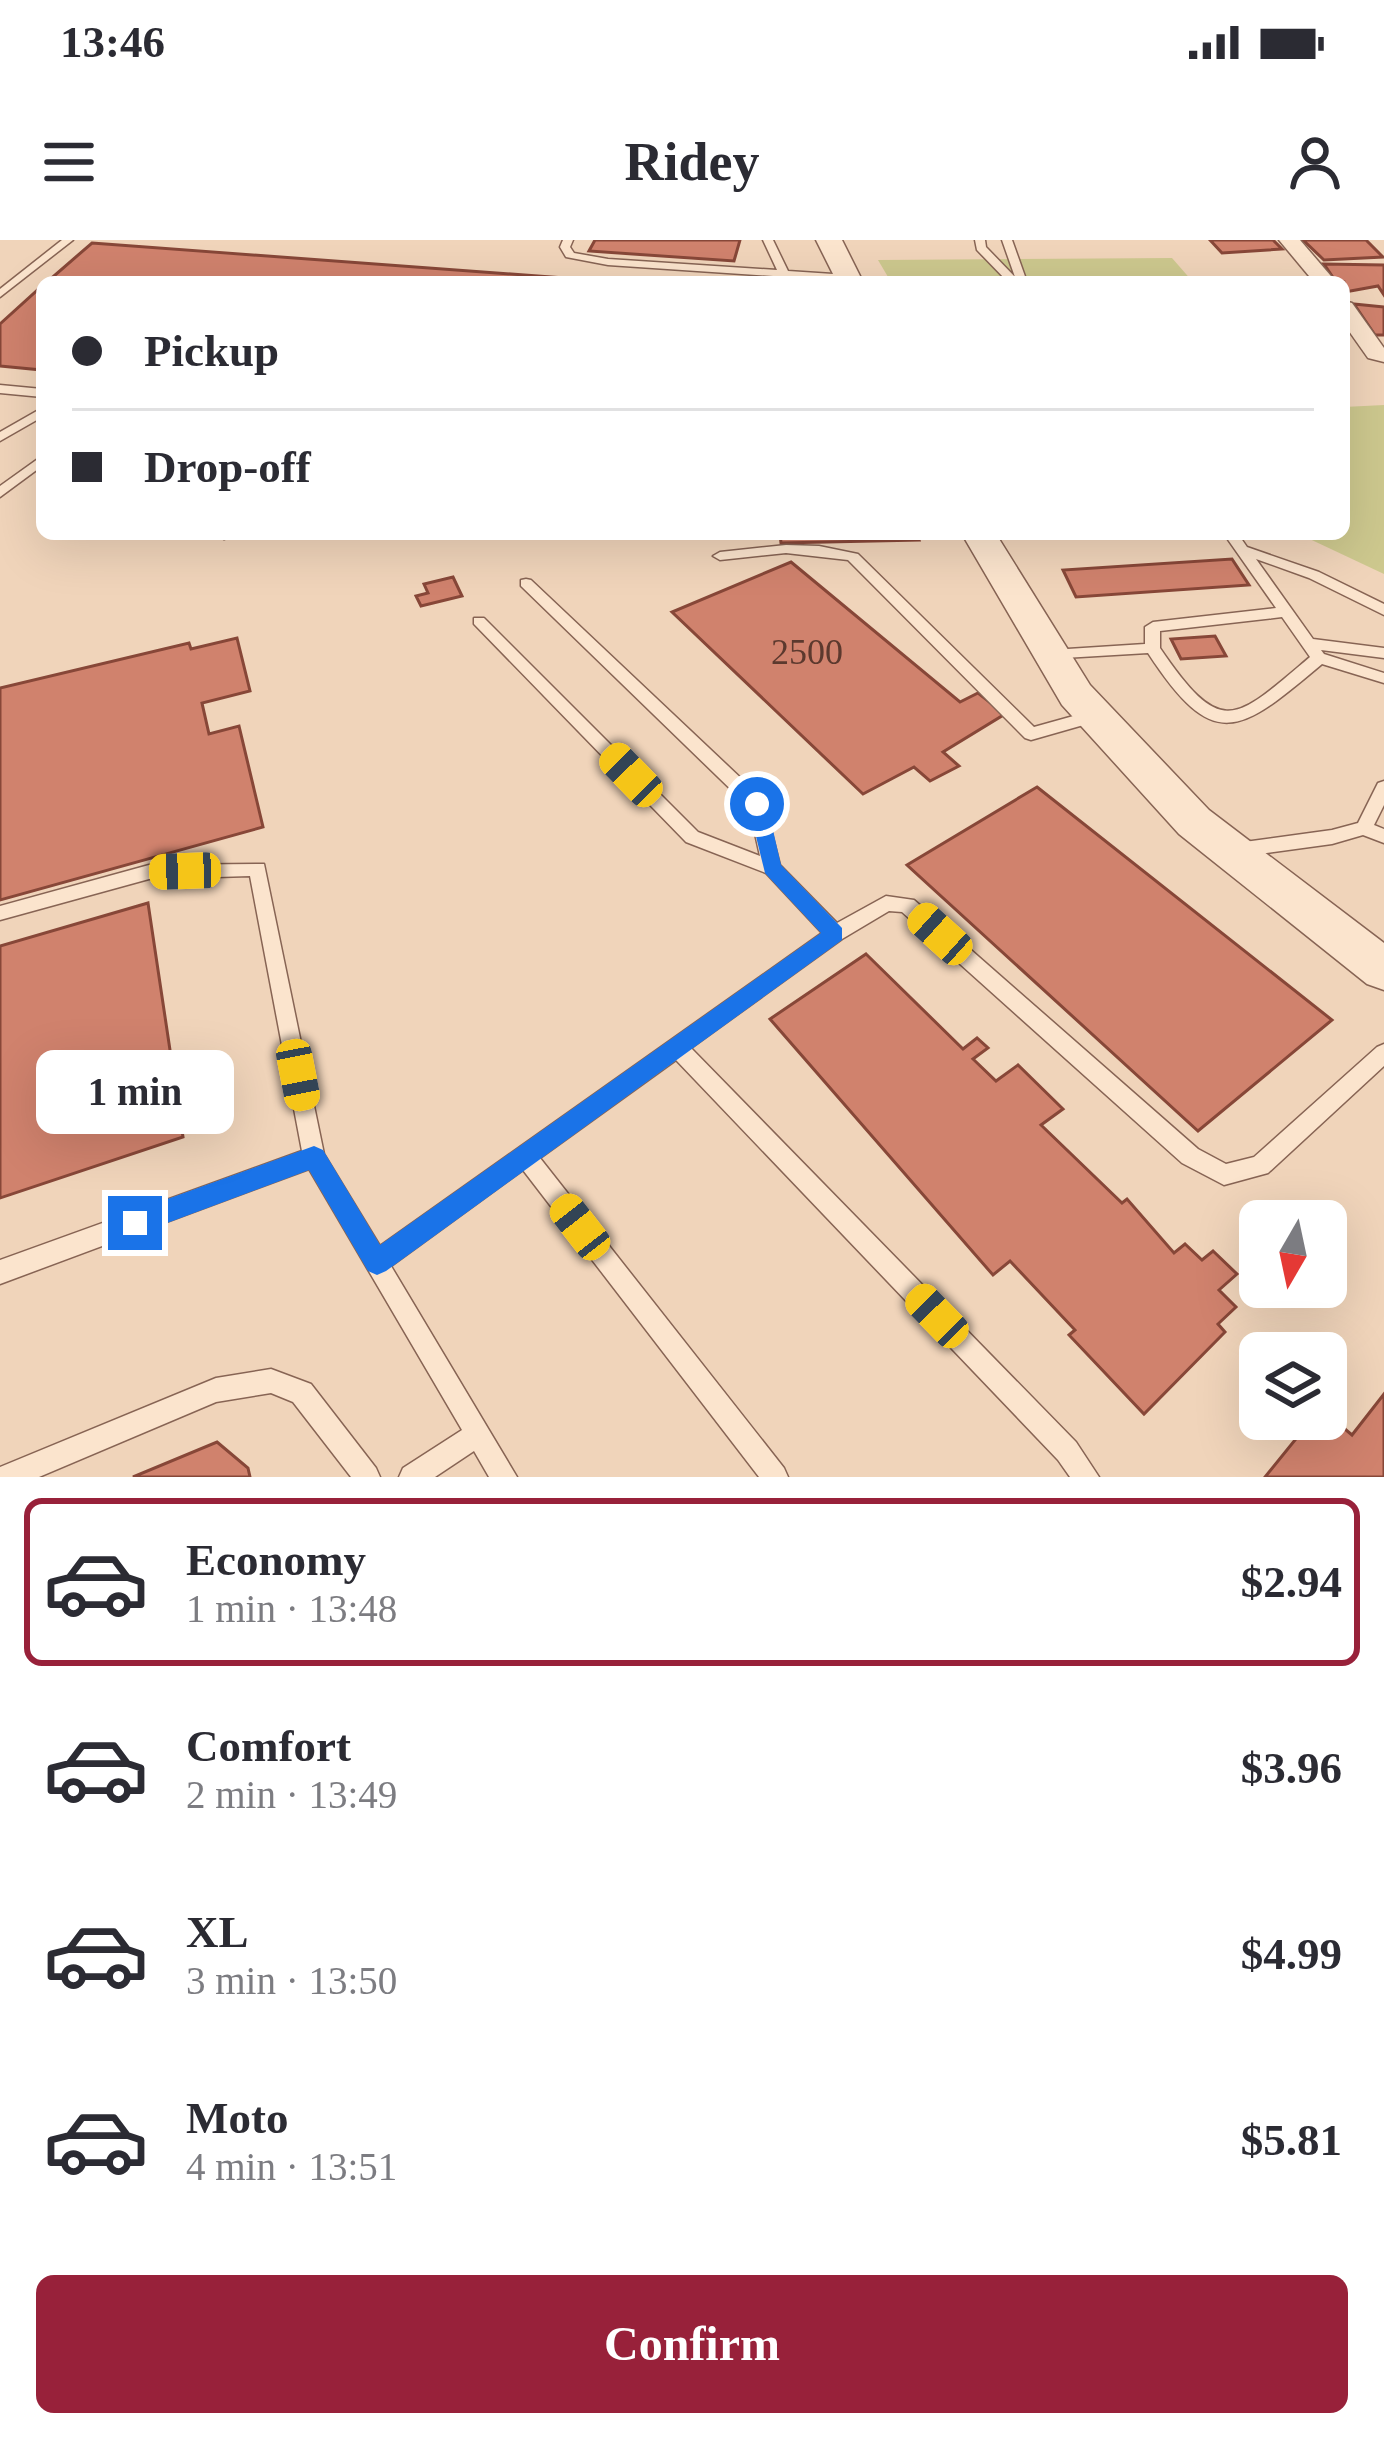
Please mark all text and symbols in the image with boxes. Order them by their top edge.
text: 13:46 [60,17,165,67]
icon: menu [36,129,102,195]
icon: person [1282,129,1348,195]
text: Ridey [625,132,760,192]
text: Pickup [144,326,279,376]
text: Drop-off [144,442,311,492]
house number: 2500 [771,632,843,672]
car [593,737,669,813]
route start [730,777,784,831]
car [148,852,222,890]
car [901,897,979,971]
car [273,1036,323,1114]
callout: 1 min [36,1049,234,1133]
text: 1 min [88,1070,182,1113]
car [544,1188,616,1266]
route end [108,1196,162,1250]
north arrow [1239,1200,1347,1308]
map controls [1239,1200,1347,1440]
car [899,1278,975,1354]
button: layers [1239,1332,1347,1440]
icon: car [42,1528,150,1636]
text: Economy [186,1535,366,1585]
text: $2.94 [1241,1557,1342,1607]
text: 1 min · 13:48 [186,1587,397,1630]
icon: car [42,1714,150,1822]
text: Comfort [186,1721,351,1771]
text: $3.96 [1241,1743,1342,1793]
text: 2 min · 13:49 [186,1773,397,1816]
icon: car [42,1900,150,2008]
text: XL [186,1907,249,1957]
text: $4.99 [1241,1929,1342,1979]
text: 3 min · 13:50 [186,1959,397,2002]
icon: car [42,2086,150,2194]
text: Moto [186,2093,288,2143]
text: $5.81 [1241,2115,1342,2165]
text: 4 min · 13:51 [186,2145,397,2188]
button: Confirm [36,2275,1348,2413]

